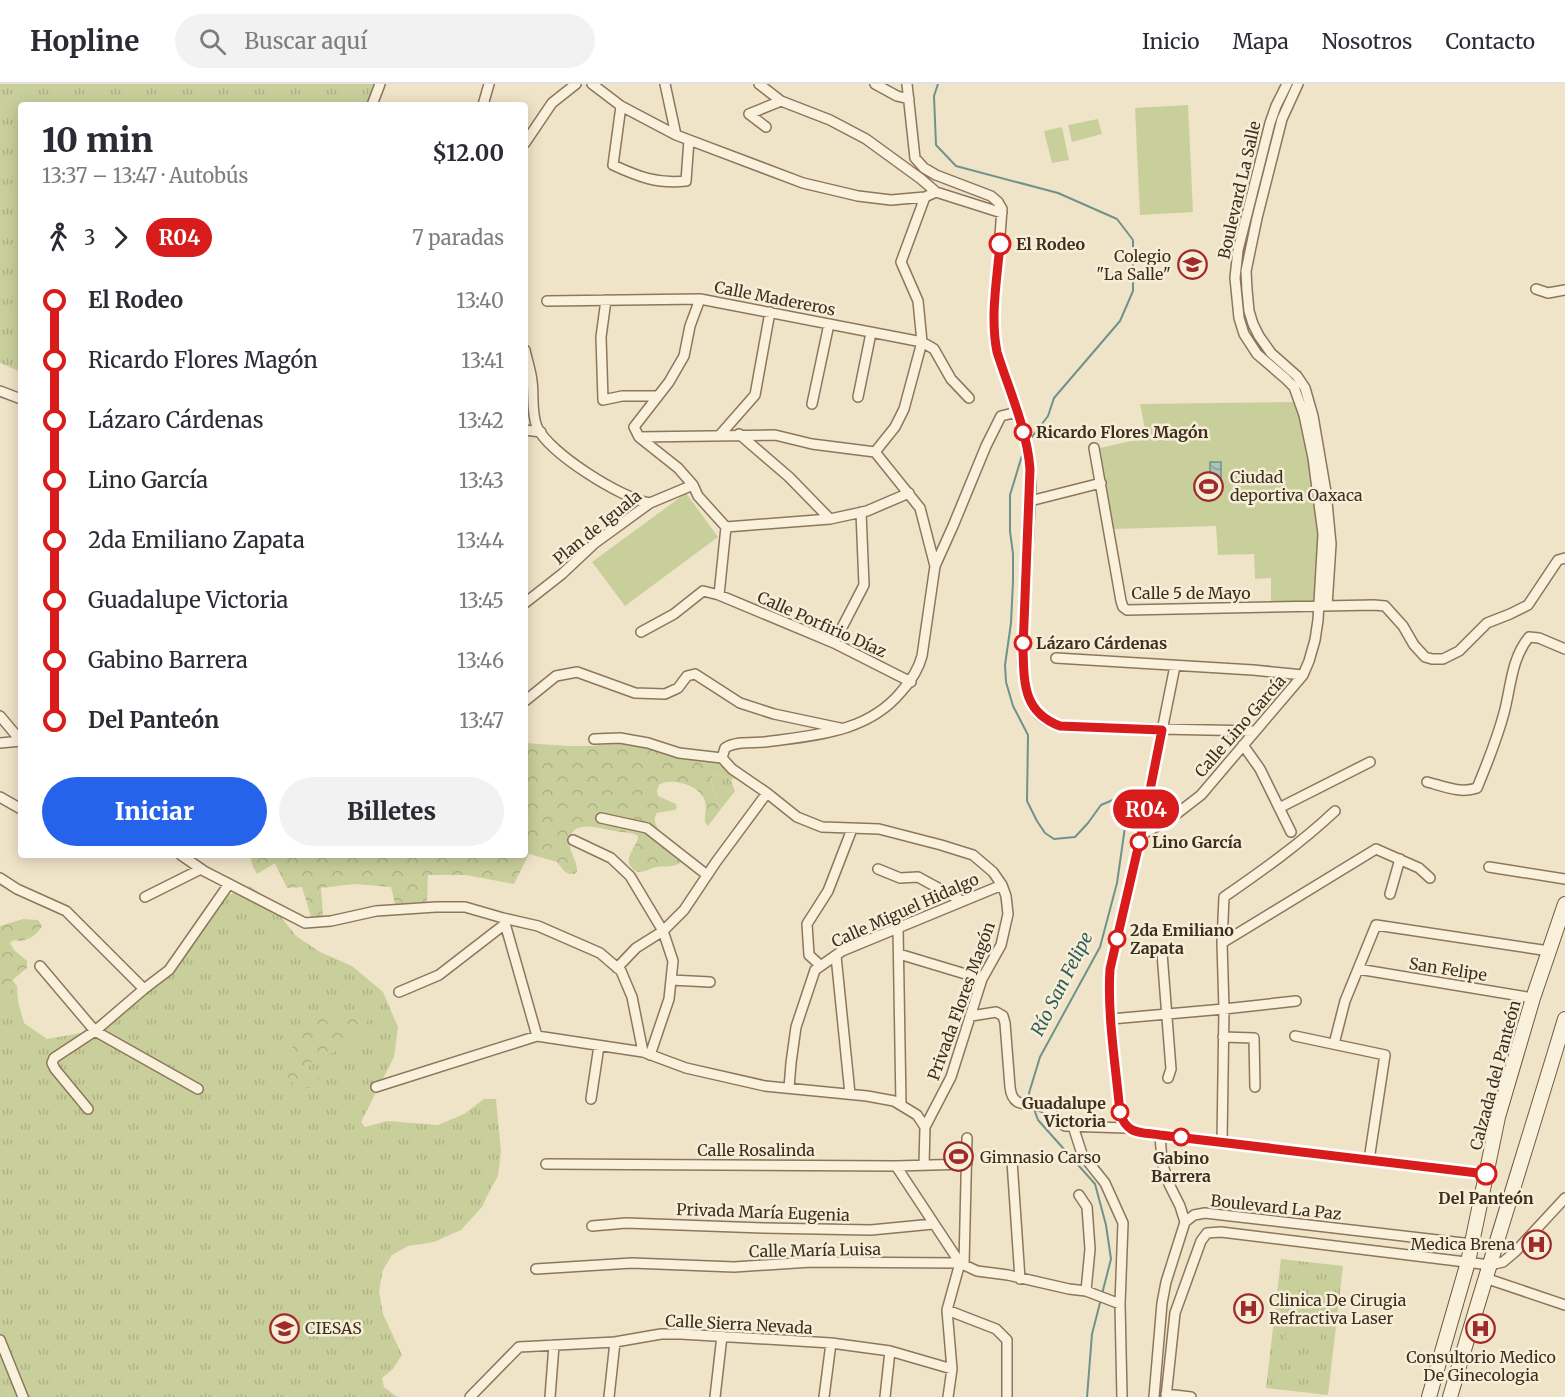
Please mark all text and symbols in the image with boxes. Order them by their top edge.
search box [175,14,595,68]
text: Hopline [30,23,139,59]
icon: search [196,25,229,58]
text: Buscar aquí [244,27,367,55]
text: Inicio [1142,28,1200,55]
text: Mapa [1233,28,1289,55]
text: Nosotros [1322,28,1412,55]
text: Contacto [1445,28,1535,55]
street label: Boulevard La Salle [1213,119,1265,261]
text: 10 min [42,120,153,161]
text: $12.00 [432,139,504,167]
text: 13:37 – 13:47 · Autobús [42,163,248,188]
icon: walk [42,221,75,254]
icon: forward [104,221,137,254]
text: R04 [158,224,200,251]
text: 3 [84,225,95,250]
text: 7 paradas [412,225,504,250]
marker: El Rodeo [989,233,1011,255]
place label: El Rodeo [1016,234,1086,254]
place label: Colegio "La Salle" [1096,246,1171,284]
school or university icon: Colegio "La Salle" [1176,249,1208,281]
street label: Calle Madereros [713,276,837,320]
text: El Rodeo [88,286,183,314]
text: 13:40 [456,288,504,313]
text: Ricardo Flores Magón [88,346,318,374]
text: 13:41 [461,348,504,373]
text: Lázaro Cárdenas [88,406,263,434]
text: 13:42 [458,408,504,433]
place label: Ricardo Flores Magón [1036,422,1209,442]
marker: Ricardo Flores Magón [1014,423,1032,441]
text: Lino García [88,466,208,494]
place label: Ciudad deportiva Oaxaca [1230,467,1363,505]
text: 13:43 [459,468,504,493]
sports icon: Ciudad deportiva Oaxaca [1193,470,1225,502]
street label: Plan de Iguala [549,485,645,569]
text: 2da Emiliano Zapata [88,526,305,554]
text: 13:44 [457,528,504,553]
street label: Calle 5 de Mayo [1132,583,1250,603]
text: Guadalupe Victoria [88,586,288,614]
street label: Calle Porfirio Díaz [754,587,890,662]
text: 13:45 [459,588,504,613]
place label: Lázaro Cárdenas [1036,633,1167,653]
marker: Lázaro Cárdenas [1014,634,1032,652]
text: Gabino Barrera [88,646,248,674]
text: 13:46 [457,648,504,673]
street label: Calle Lino García [1190,671,1290,781]
text: Del Panteón [88,706,219,734]
text: 13:47 [459,708,504,733]
button: Iniciar [42,777,267,846]
button: Billetes [279,777,504,846]
line badge: R04 [1112,790,1180,828]
text: R04 [1125,796,1167,823]
place label: Lino García [1152,832,1242,852]
marker: Lino García [1130,833,1148,851]
street label: Calle Miguel Hidalgo [828,869,982,951]
street label: Privada Flores Magón [923,919,999,1083]
place label: 2da Emiliano Zapata [1130,920,1234,958]
water label: Río San Felipe [1025,928,1098,1040]
marker: 2da Emiliano Zapata [1108,930,1126,948]
street label: San Felipe [1408,953,1488,985]
street label: Calzada del Panteón [1465,997,1525,1152]
place label: Guadalupe Victoria [1022,1093,1106,1131]
marker: Guadalupe Victoria [1111,1103,1129,1121]
marker: Gabino Barrera [1172,1128,1190,1146]
street label: Calle Rosalinda [697,1140,815,1160]
sports icon: Gimnasio Carso [943,1141,975,1173]
place label: Gimnasio Carso [980,1147,1101,1167]
place label: Gabino Barrera [1151,1148,1211,1186]
marker: Del Panteón [1475,1163,1497,1185]
place label: Del Panteón [1438,1188,1534,1208]
street label: Boulevard La Paz [1209,1190,1343,1224]
street label: Privada María Eugenia [676,1199,850,1225]
hospital icon: Medica Brena [1520,1228,1552,1260]
place label: Medica Brena [1410,1234,1515,1254]
street label: Calle María Luisa [749,1239,882,1261]
place label: Clinica De Cirugia Refractiva Laser [1269,1290,1407,1328]
hospital icon: Clinica De Cirugia Refractiva Laser [1232,1293,1264,1325]
street label: Calle Sierra Nevada [665,1310,814,1338]
school or university icon: CIESAS [268,1312,300,1344]
hospital icon: Consultorio Medico De Ginecologia [1465,1313,1497,1345]
place label: CIESAS [305,1318,362,1338]
place label: Consultorio Medico De Ginecologia [1406,1347,1556,1385]

